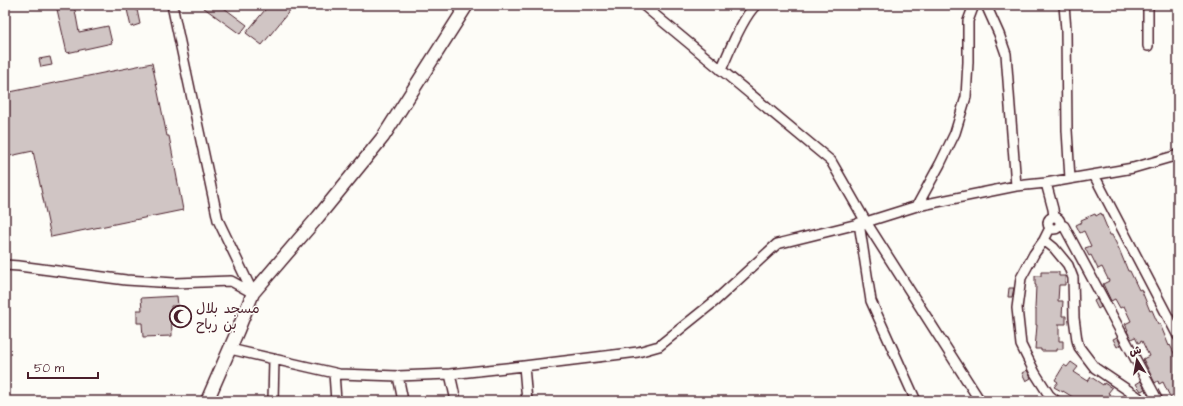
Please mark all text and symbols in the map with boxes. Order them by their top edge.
place label: مسجد بلال بن رباح [196,299,260,335]
mosque icon: مسجد بلال بن رباح [167,304,193,330]
north arrow [1117,340,1157,380]
text: ش [1128,342,1143,359]
scale bar [28,354,98,380]
text: 50 m [34,360,65,377]

